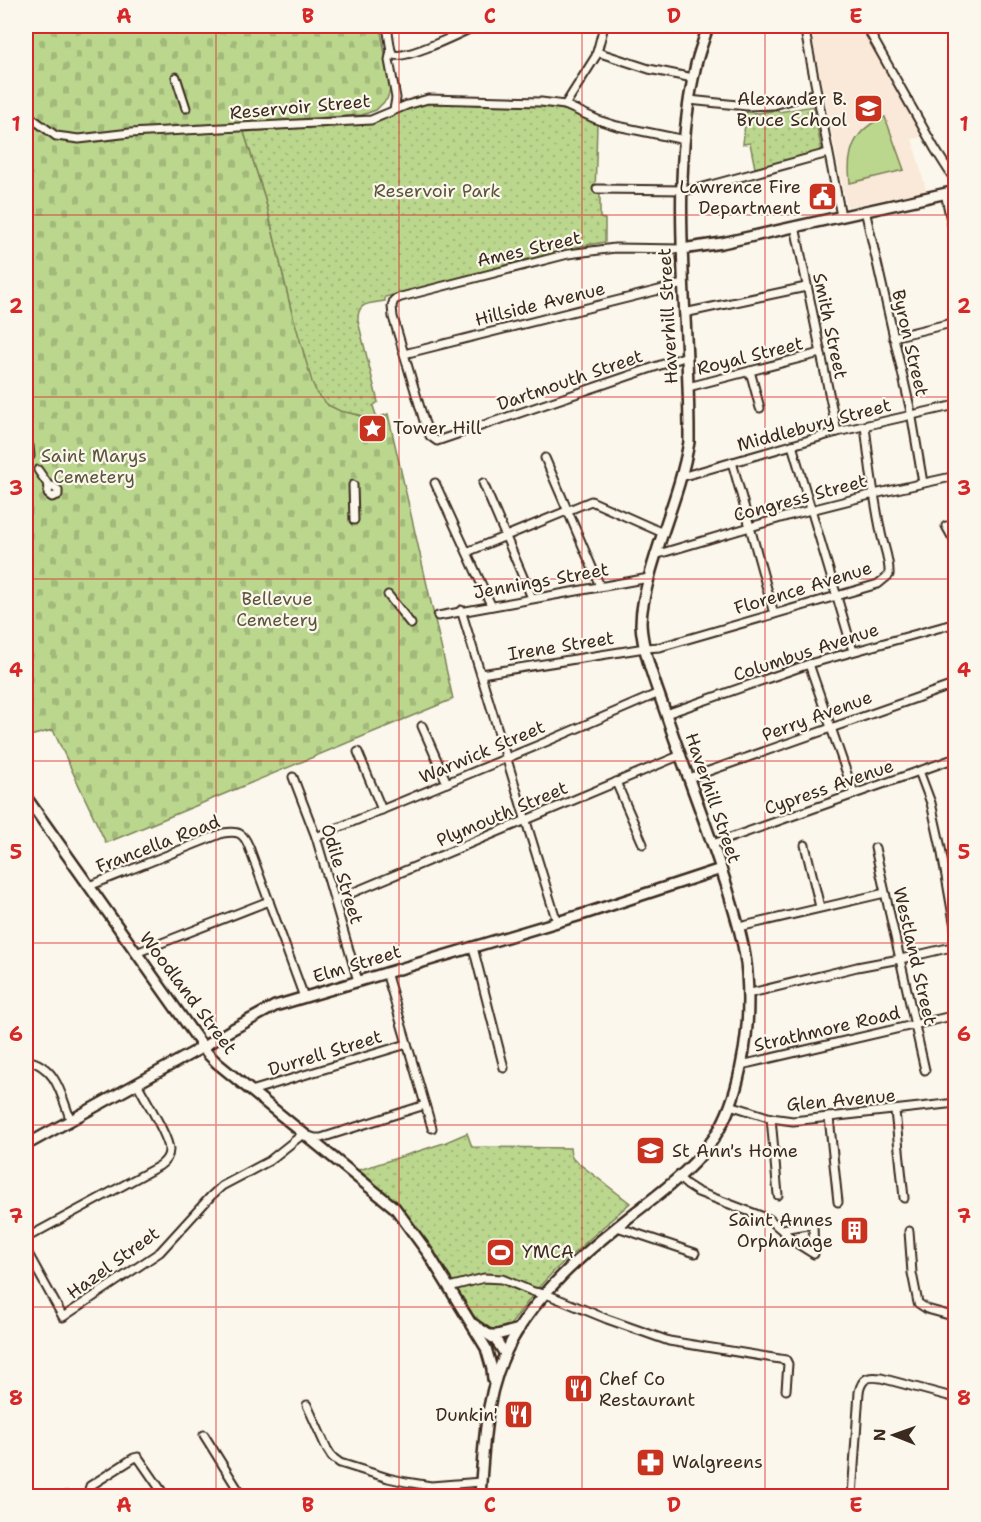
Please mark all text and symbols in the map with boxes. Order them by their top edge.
text: A [116,3,132,29]
text: B [302,3,314,29]
text: C [484,3,496,29]
text: D [667,3,681,29]
text: E [849,3,863,29]
place label: Alexander B. Bruce School [736,87,848,132]
street label: Reservoir Street [229,89,372,125]
school or university icon: Alexander B. Bruce School [852,93,884,125]
text: 1 [11,111,21,137]
text: 1 [959,111,969,137]
place label: Lawrence Fire Department [679,175,801,220]
park label: Reservoir Park [373,179,501,203]
public building icon: Lawrence Fire Department [806,181,838,213]
street label: Ames Street [475,225,584,273]
street label: Haverhill Street [652,247,684,385]
street label: Smith Street [807,271,853,381]
street label: Hillside Avenue [472,276,608,332]
street label: Byron Street [886,287,934,399]
text: 2 [9,293,23,319]
text: 2 [957,293,971,319]
street label: Royal Street [694,331,806,381]
street label: Dartmouth Street [494,344,646,416]
street label: Middlebury Street [734,393,894,457]
place icon: Tower Hill [356,412,388,444]
place label: Tower Hill [393,416,482,440]
park label: Saint Marys Cemetery [41,444,147,489]
street label: Congress Street [731,469,869,527]
text: 3 [9,475,23,501]
text: 3 [957,475,971,501]
street label: Florence Avenue [731,556,875,620]
street label: Jennings Street [471,557,611,605]
park label: Bellevue Cemetery [236,587,318,632]
street label: Columbus Avenue [730,617,882,687]
street label: Irene Street [506,626,616,666]
text: 4 [9,657,23,683]
text: 4 [957,657,971,683]
street label: Perry Avenue [759,685,875,747]
street label: Warwick Street [415,715,549,789]
street label: Haverhill Street [679,730,747,866]
street label: Cypress Avenue [761,754,897,820]
street label: Plymouth Street [433,776,571,852]
street label: Francella Road [93,809,223,879]
street label: Odile Street [315,821,369,927]
text: 5 [10,839,22,865]
text: 5 [958,839,970,865]
street label: Westland Street [887,885,943,1027]
street label: Woodland Street [134,927,242,1059]
street label: Elm Street [310,939,404,989]
street label: Strathmore Road [751,1000,903,1058]
text: 6 [9,1021,23,1047]
text: 6 [957,1021,971,1047]
street label: Durrell Street [265,1024,385,1082]
street label: Glen Avenue [785,1083,897,1117]
school or university icon: St Ann's Home [635,1135,667,1167]
place label: St Ann's Home [672,1139,798,1163]
text: 7 [9,1203,23,1229]
text: 7 [957,1203,971,1229]
place label: Saint Annes Orphanage [729,1208,833,1253]
building icon: Saint Annes Orphanage [838,1214,870,1246]
street label: Hazel Street [62,1221,164,1305]
sports icon: YMCA [485,1236,517,1268]
place label: YMCA [522,1240,574,1264]
place label: Chef Co Restaurant [599,1367,695,1412]
restaurant icon: Chef Co Restaurant [562,1373,594,1405]
text: 8 [9,1385,23,1411]
text: 8 [957,1385,971,1411]
restaurant icon: Dunkin' [503,1399,535,1431]
place label: Dunkin' [435,1403,498,1427]
north arrow [864,1405,924,1465]
text: N [869,1428,890,1441]
pharmacy icon: Walgreens [635,1446,667,1478]
place label: Walgreens [672,1450,763,1474]
text: A [116,1492,132,1518]
text: B [302,1492,314,1518]
text: C [484,1492,496,1518]
text: D [667,1492,681,1518]
text: E [849,1492,863,1518]

